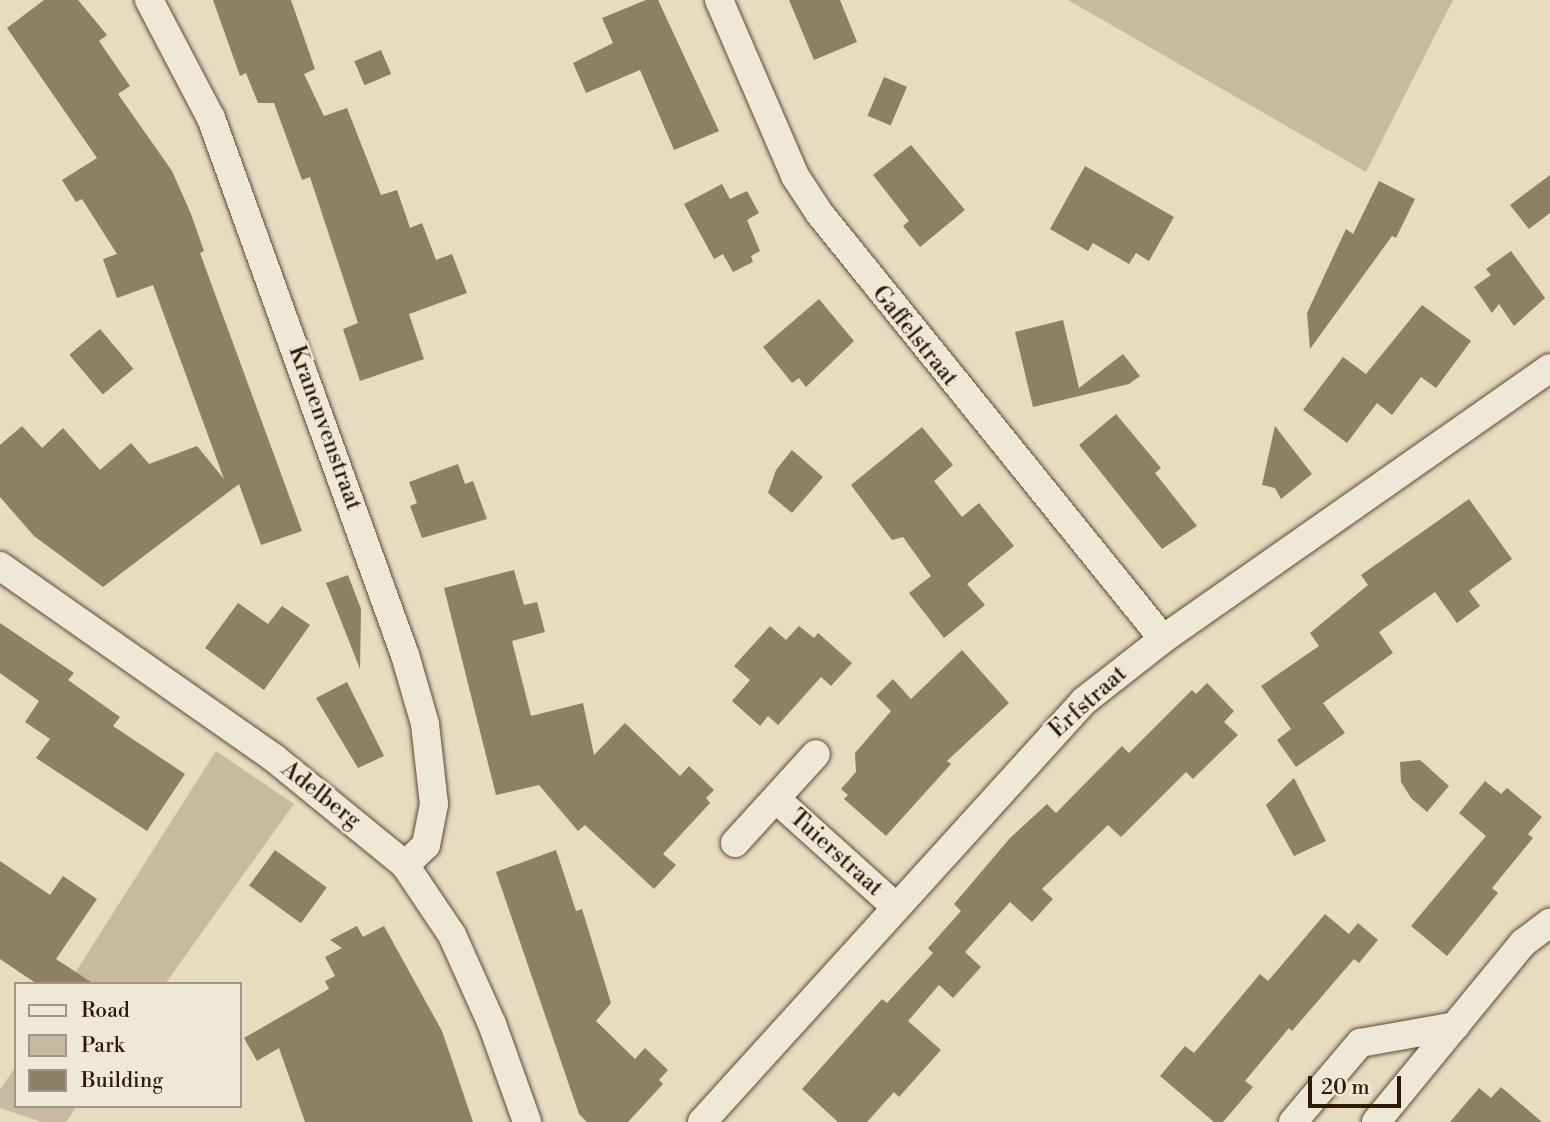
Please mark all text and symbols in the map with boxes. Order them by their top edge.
street label: Gaffelstraat [866,280,964,392]
street label: Kranenvenstraat [282,342,368,514]
street label: Erfstraat [1044,660,1132,744]
street label: Adelberg [276,755,366,835]
street label: Tuierstraat [784,804,888,902]
legend [14,982,242,1108]
text: Road [81,998,130,1024]
text: Park [81,1033,125,1059]
scale bar [1312,1062,1405,1106]
text: Building [81,1068,163,1094]
text: 20 m [1321,1075,1370,1101]

